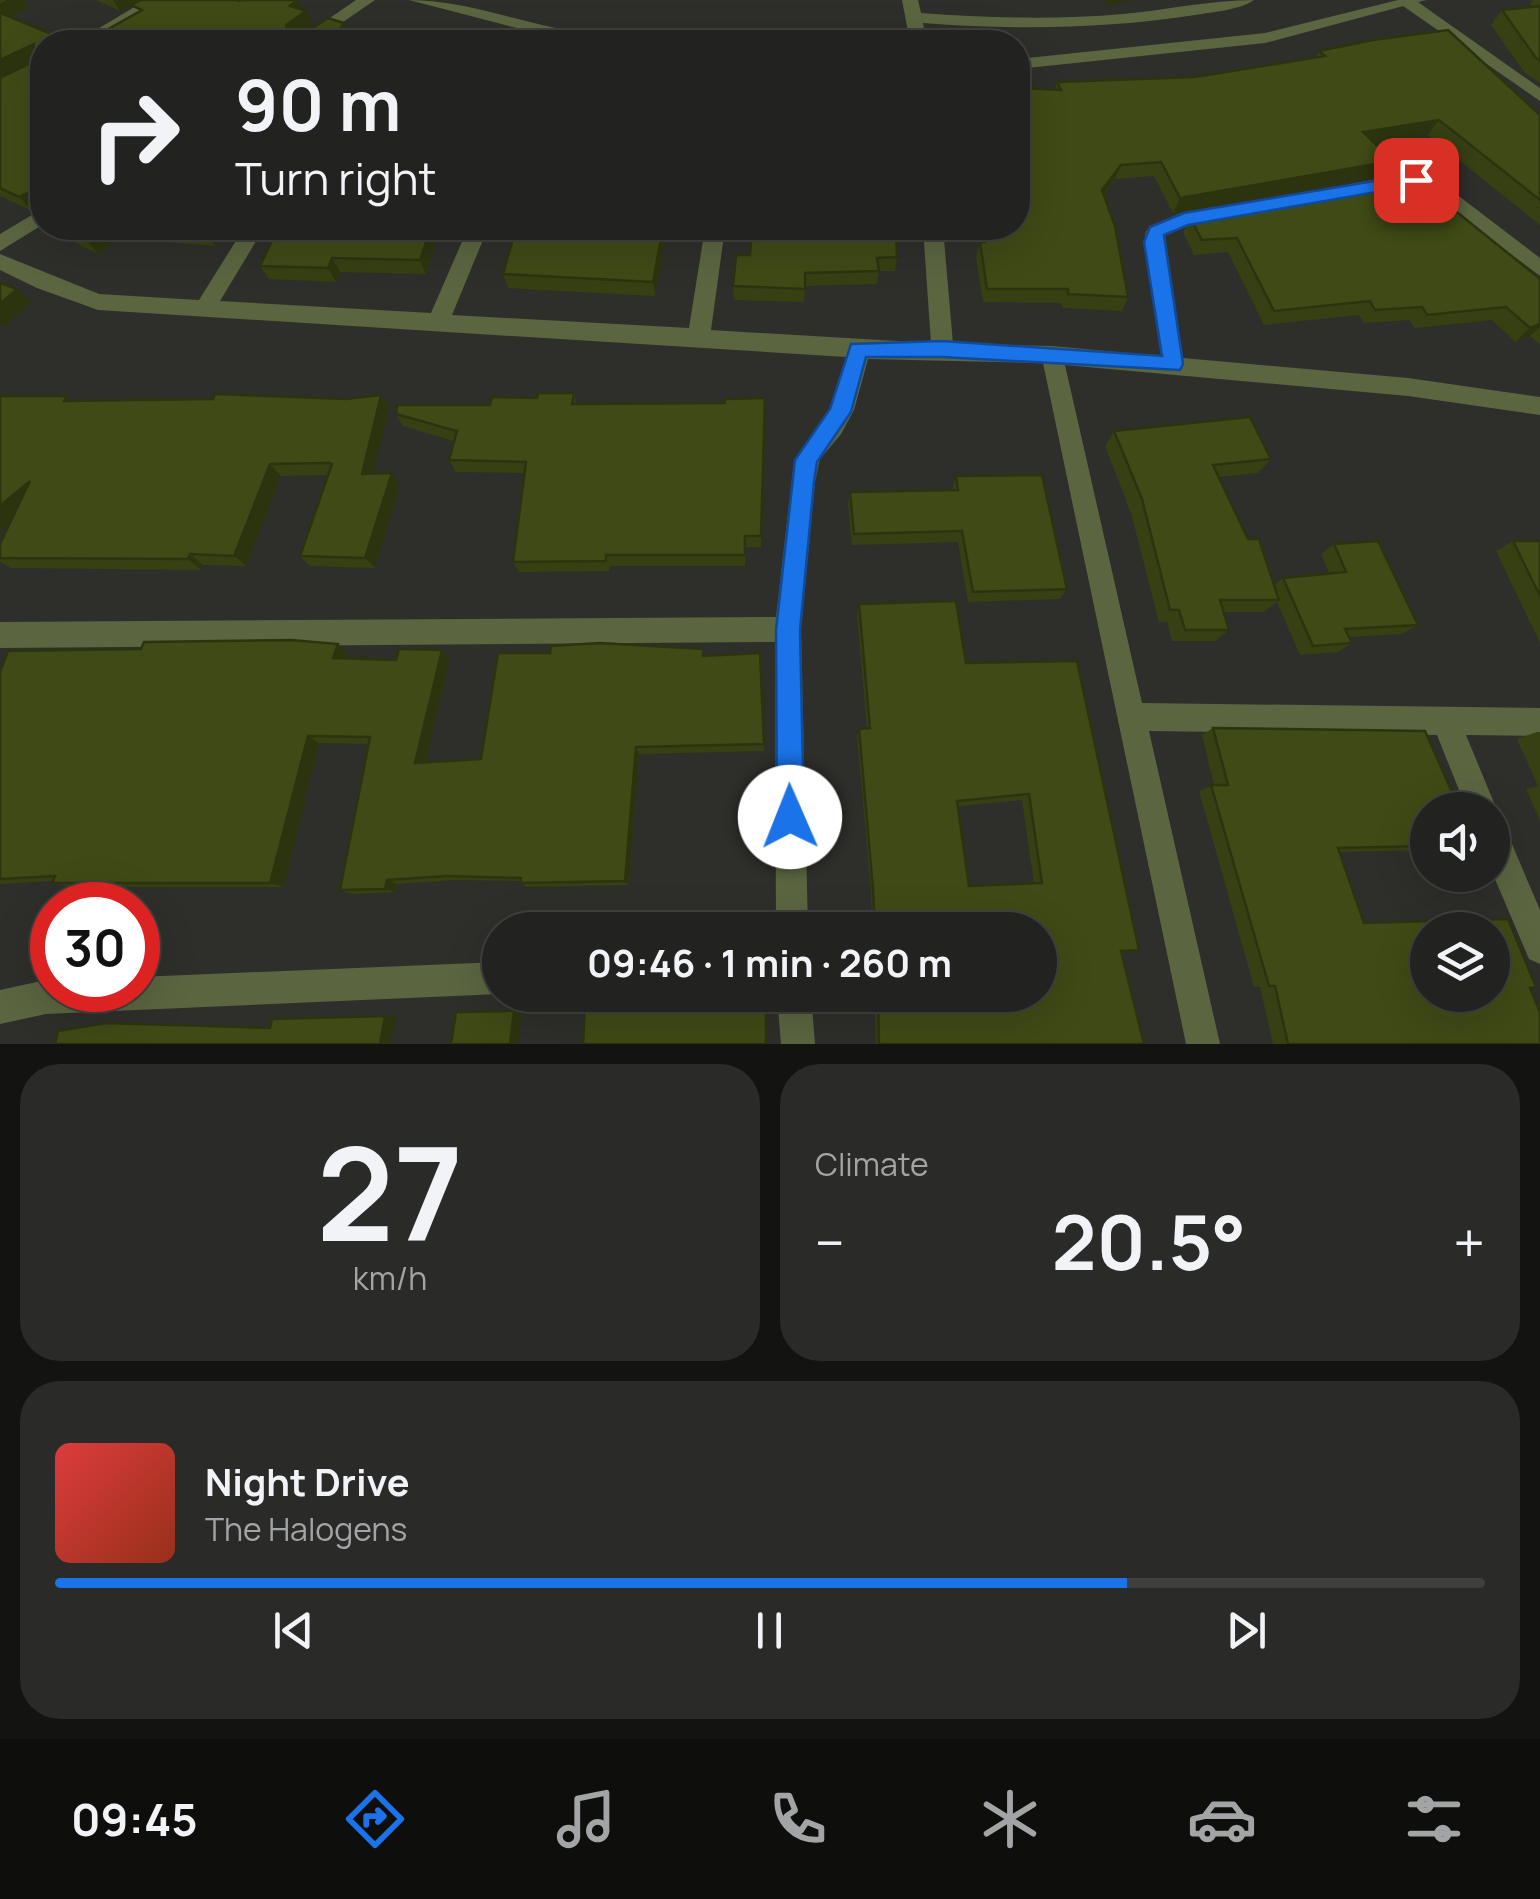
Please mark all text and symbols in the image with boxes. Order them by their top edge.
text: 90 m [235,56,402,152]
icon: right [70,70,200,200]
pin [1374,138,1459,223]
text: Turn right [235,147,436,209]
icon: arrive [1389,153,1444,208]
position arrow [738,765,842,869]
map controls [1410,792,1510,1012]
button: sound [1410,792,1510,892]
speed limit sign: 30 [30,882,160,1012]
button: layers [1410,912,1510,1012]
text: 09:46 · 1 min · 260 m [587,936,952,988]
text: 27 [317,1102,463,1280]
text: Climate [815,1142,929,1186]
text: 20.5° [1052,1190,1246,1293]
text: − [815,1204,845,1280]
text: + [1453,1204,1485,1280]
text: km/h [353,1256,427,1300]
text: Night Drive [205,1455,410,1507]
text: The Halogens [205,1507,407,1551]
icon: previous [266,1603,321,1658]
icon: pause [742,1603,797,1658]
icon: next [1219,1603,1274,1658]
icon: directions [340,1784,410,1854]
icon: music [551,1784,621,1854]
icon: phone [763,1784,833,1854]
icon: climate [975,1784,1045,1854]
icon: car [1187,1784,1257,1854]
icon: filters [1399,1784,1469,1854]
text: 09:45 [71,1788,198,1850]

